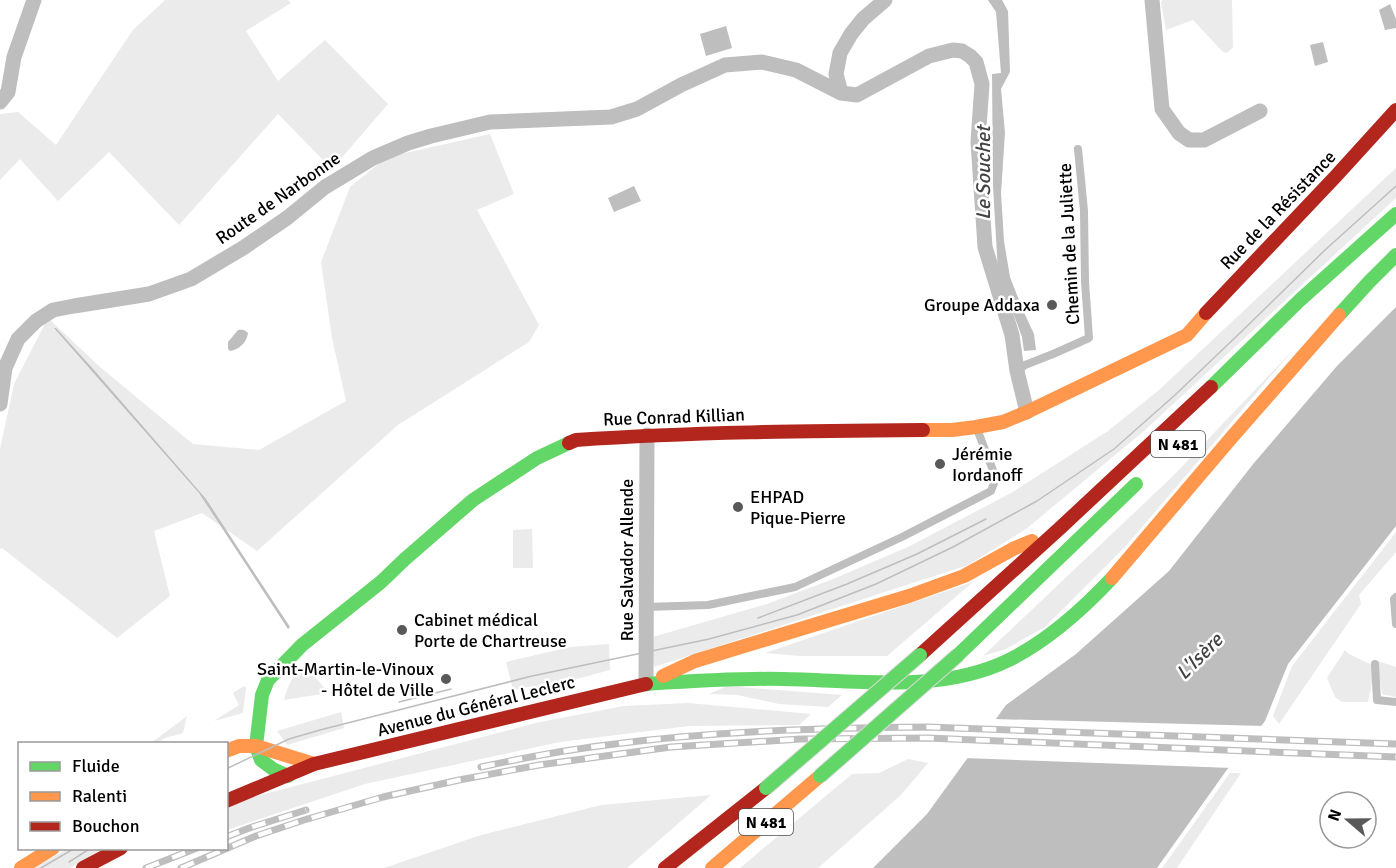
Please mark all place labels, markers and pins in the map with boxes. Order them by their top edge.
place label: Groupe Addaxa [924,294,1040,316]
marker: Groupe Addaxa [1045,298,1059,312]
place label: Jérémie Iordanoff [952,443,1024,486]
marker: Jérémie Iordanoff [933,457,947,471]
place label: EHPAD Pique-Pierre [750,486,846,529]
marker: EHPAD Pique-Pierre [731,500,745,514]
place label: Cabinet médical Porte de Chartreuse [414,609,567,652]
marker: Cabinet médical Porte de Chartreuse [395,623,409,637]
place label: Saint-Martin-le-Vinoux - Hôtel de Ville [257,658,435,701]
marker: Saint-Martin-le-Vinoux - Hôtel de Ville [439,672,453,686]

